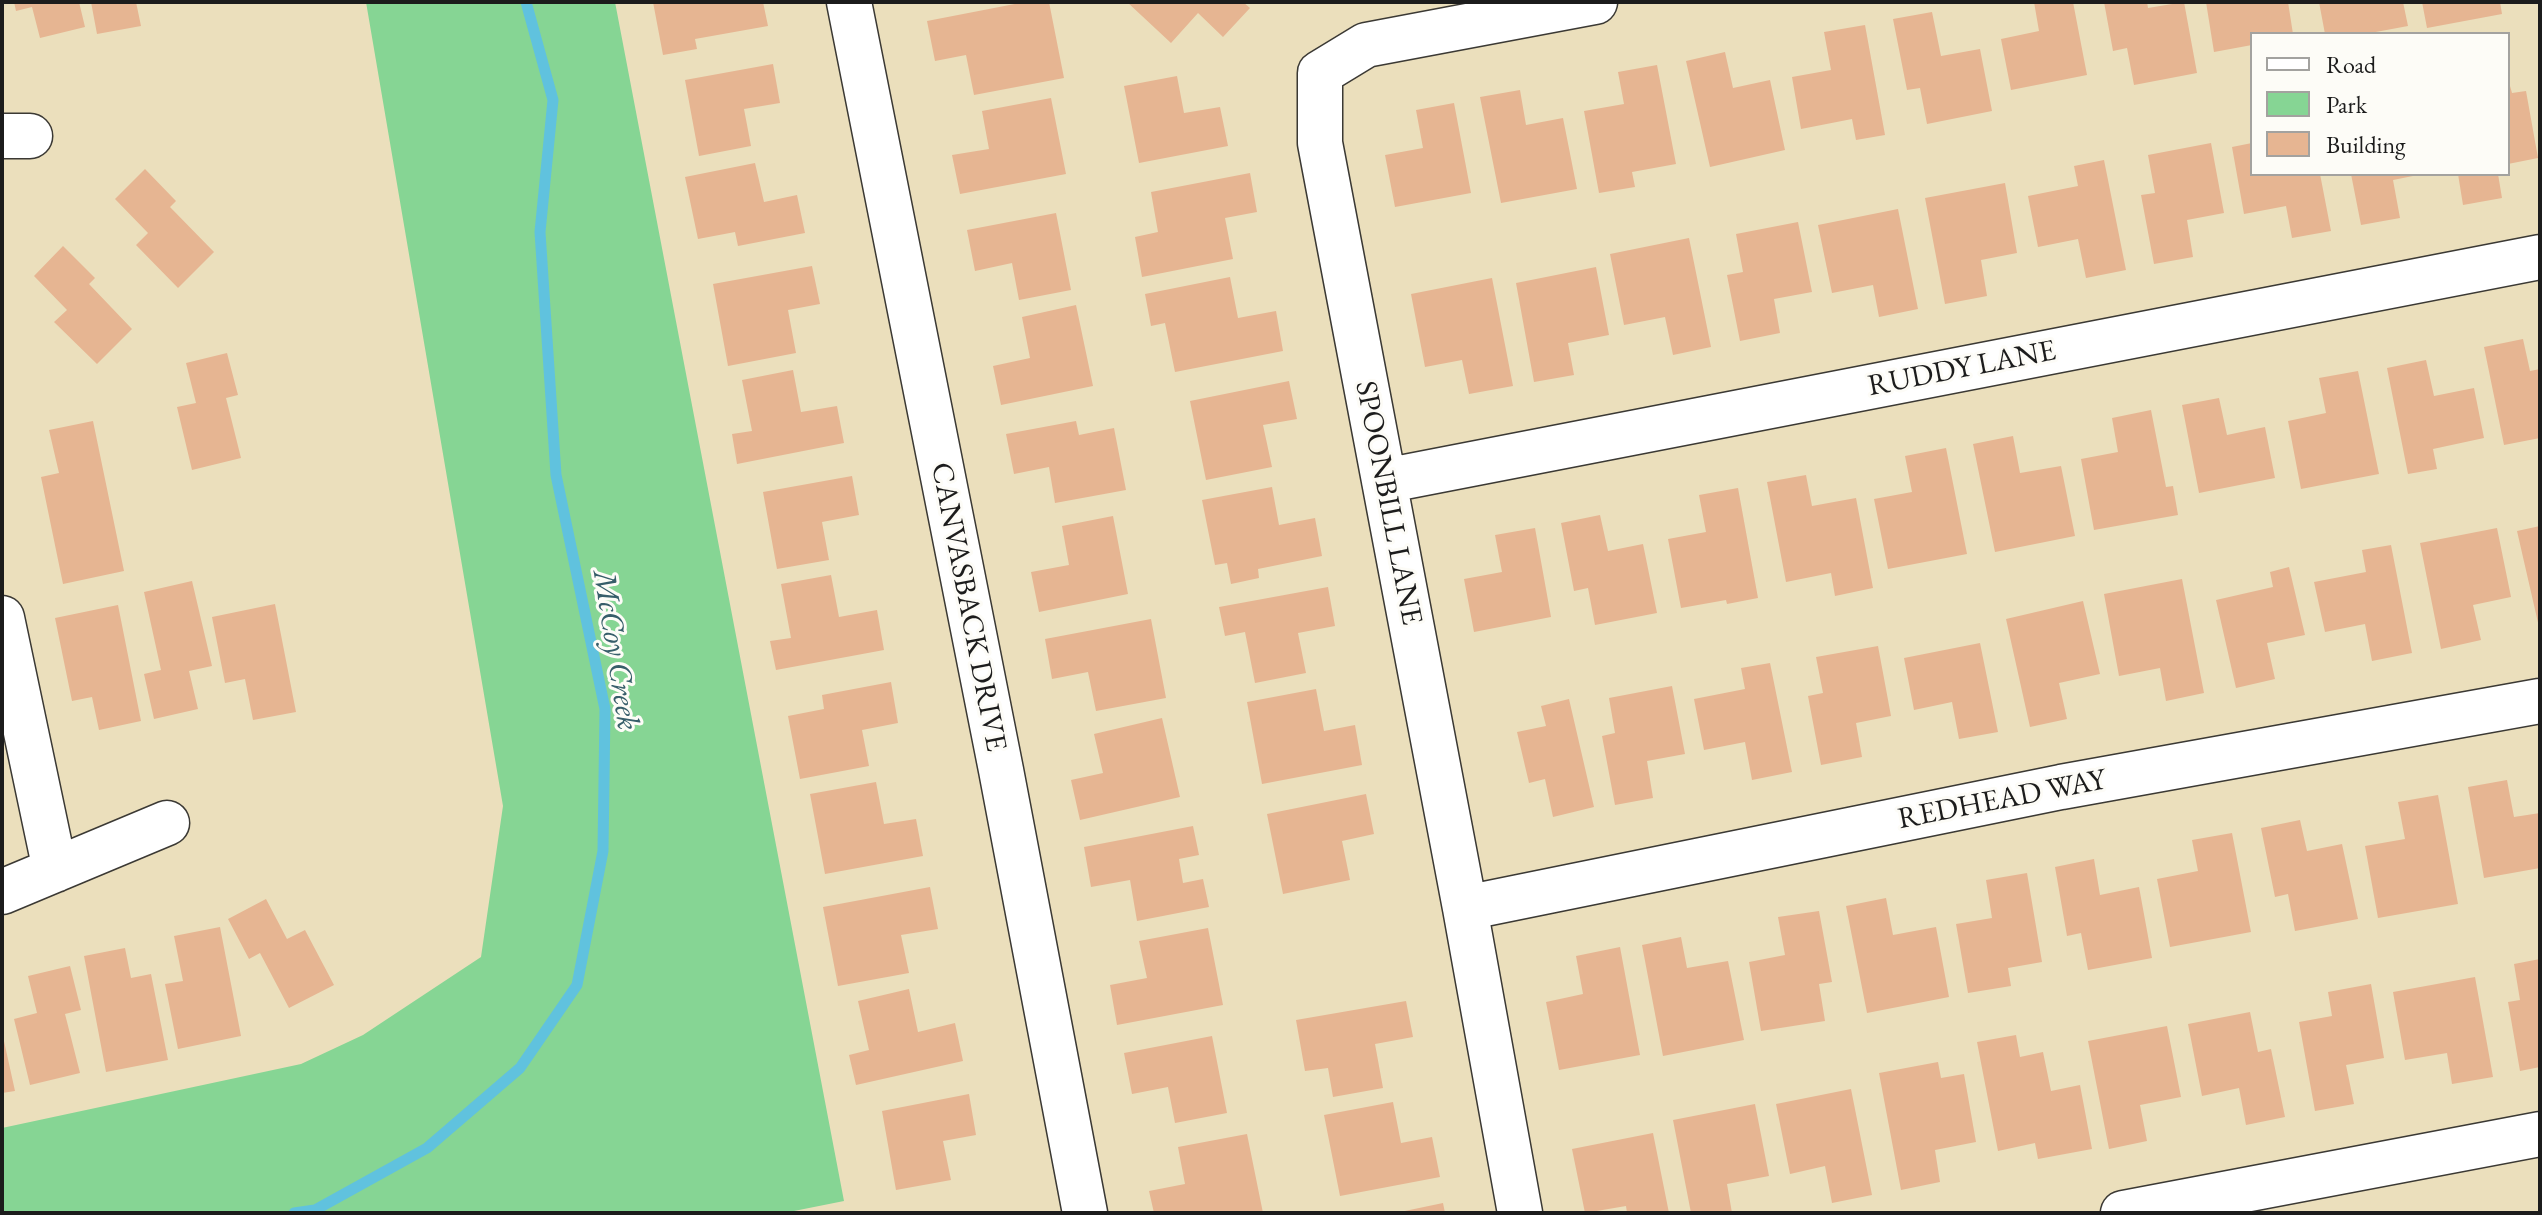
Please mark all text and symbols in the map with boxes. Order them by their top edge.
legend [2250,32,2510,176]
text: Road [2326,49,2376,80]
text: Park [2326,89,2367,120]
text: Building [2326,129,2406,160]
street label: RUDDY LANE [1865,333,2059,405]
street label: SPOONBILL LANE [1347,378,1429,628]
street label: CANVASBACK DRIVE [922,460,1014,754]
water label: McCoy Creek [583,567,647,733]
street label: REDHEAD WAY [1895,762,2109,838]

